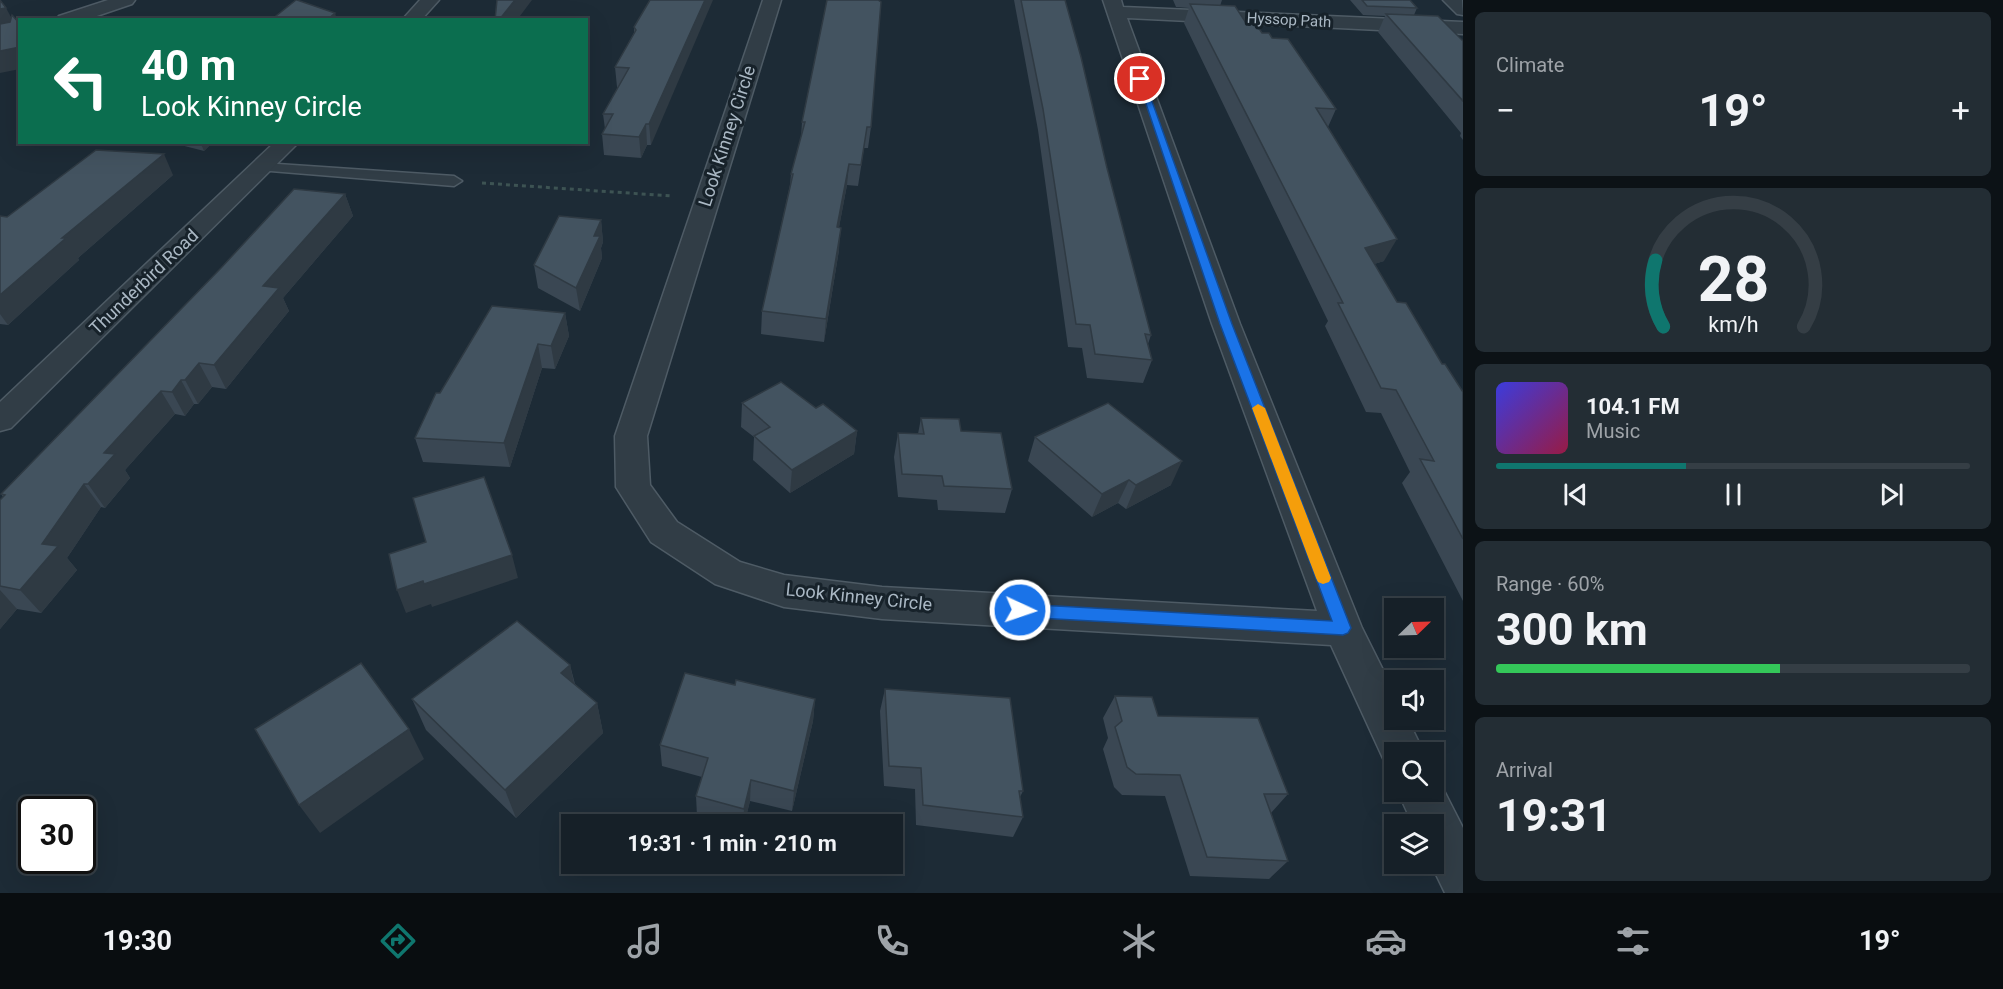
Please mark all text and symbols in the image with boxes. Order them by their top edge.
street label: Hyssop Path [1246,9,1332,31]
text: 40 m [141,41,236,90]
icon: left [42,42,120,120]
pin [1114,53,1165,104]
text: Climate [1496,53,1564,77]
icon: arrive [1123,62,1156,95]
street label: Look Kinney Circle [694,63,759,209]
text: 19° [1698,84,1768,137]
text: Look Kinney Circle [141,91,362,123]
text: − [1496,91,1515,130]
text: + [1951,91,1970,130]
street label: Thunderbird Road [85,225,202,339]
text: 28 [1697,243,1769,316]
text: km/h [1708,313,1758,338]
text: 104.1 FM [1586,394,1680,419]
text: Music [1586,419,1640,443]
icon: previous [1559,478,1592,511]
icon: pause [1717,478,1750,511]
icon: next [1875,478,1908,511]
text: Range · 60% [1496,572,1604,596]
street label: Look Kinney Circle [785,578,933,615]
position arrow [988,578,1052,642]
north arrow [1384,598,1444,658]
map controls [1384,598,1444,874]
text: 300 km [1496,603,1648,656]
button: sound [1384,670,1444,730]
button: search [1384,742,1444,802]
text: Arrival [1496,758,1553,782]
text: 19:31 [1496,789,1612,842]
speed limit sign: 30 [18,796,96,874]
button: layers [1384,814,1444,874]
text: 19:31 · 1 min · 210 m [627,831,837,856]
icon: directions [377,920,419,962]
icon: music [624,920,666,962]
icon: phone [871,920,913,962]
icon: climate [1118,920,1160,962]
icon: car [1365,920,1407,962]
icon: filters [1612,920,1654,962]
text: 19:30 [102,925,172,957]
text: 19° [1859,925,1900,957]

